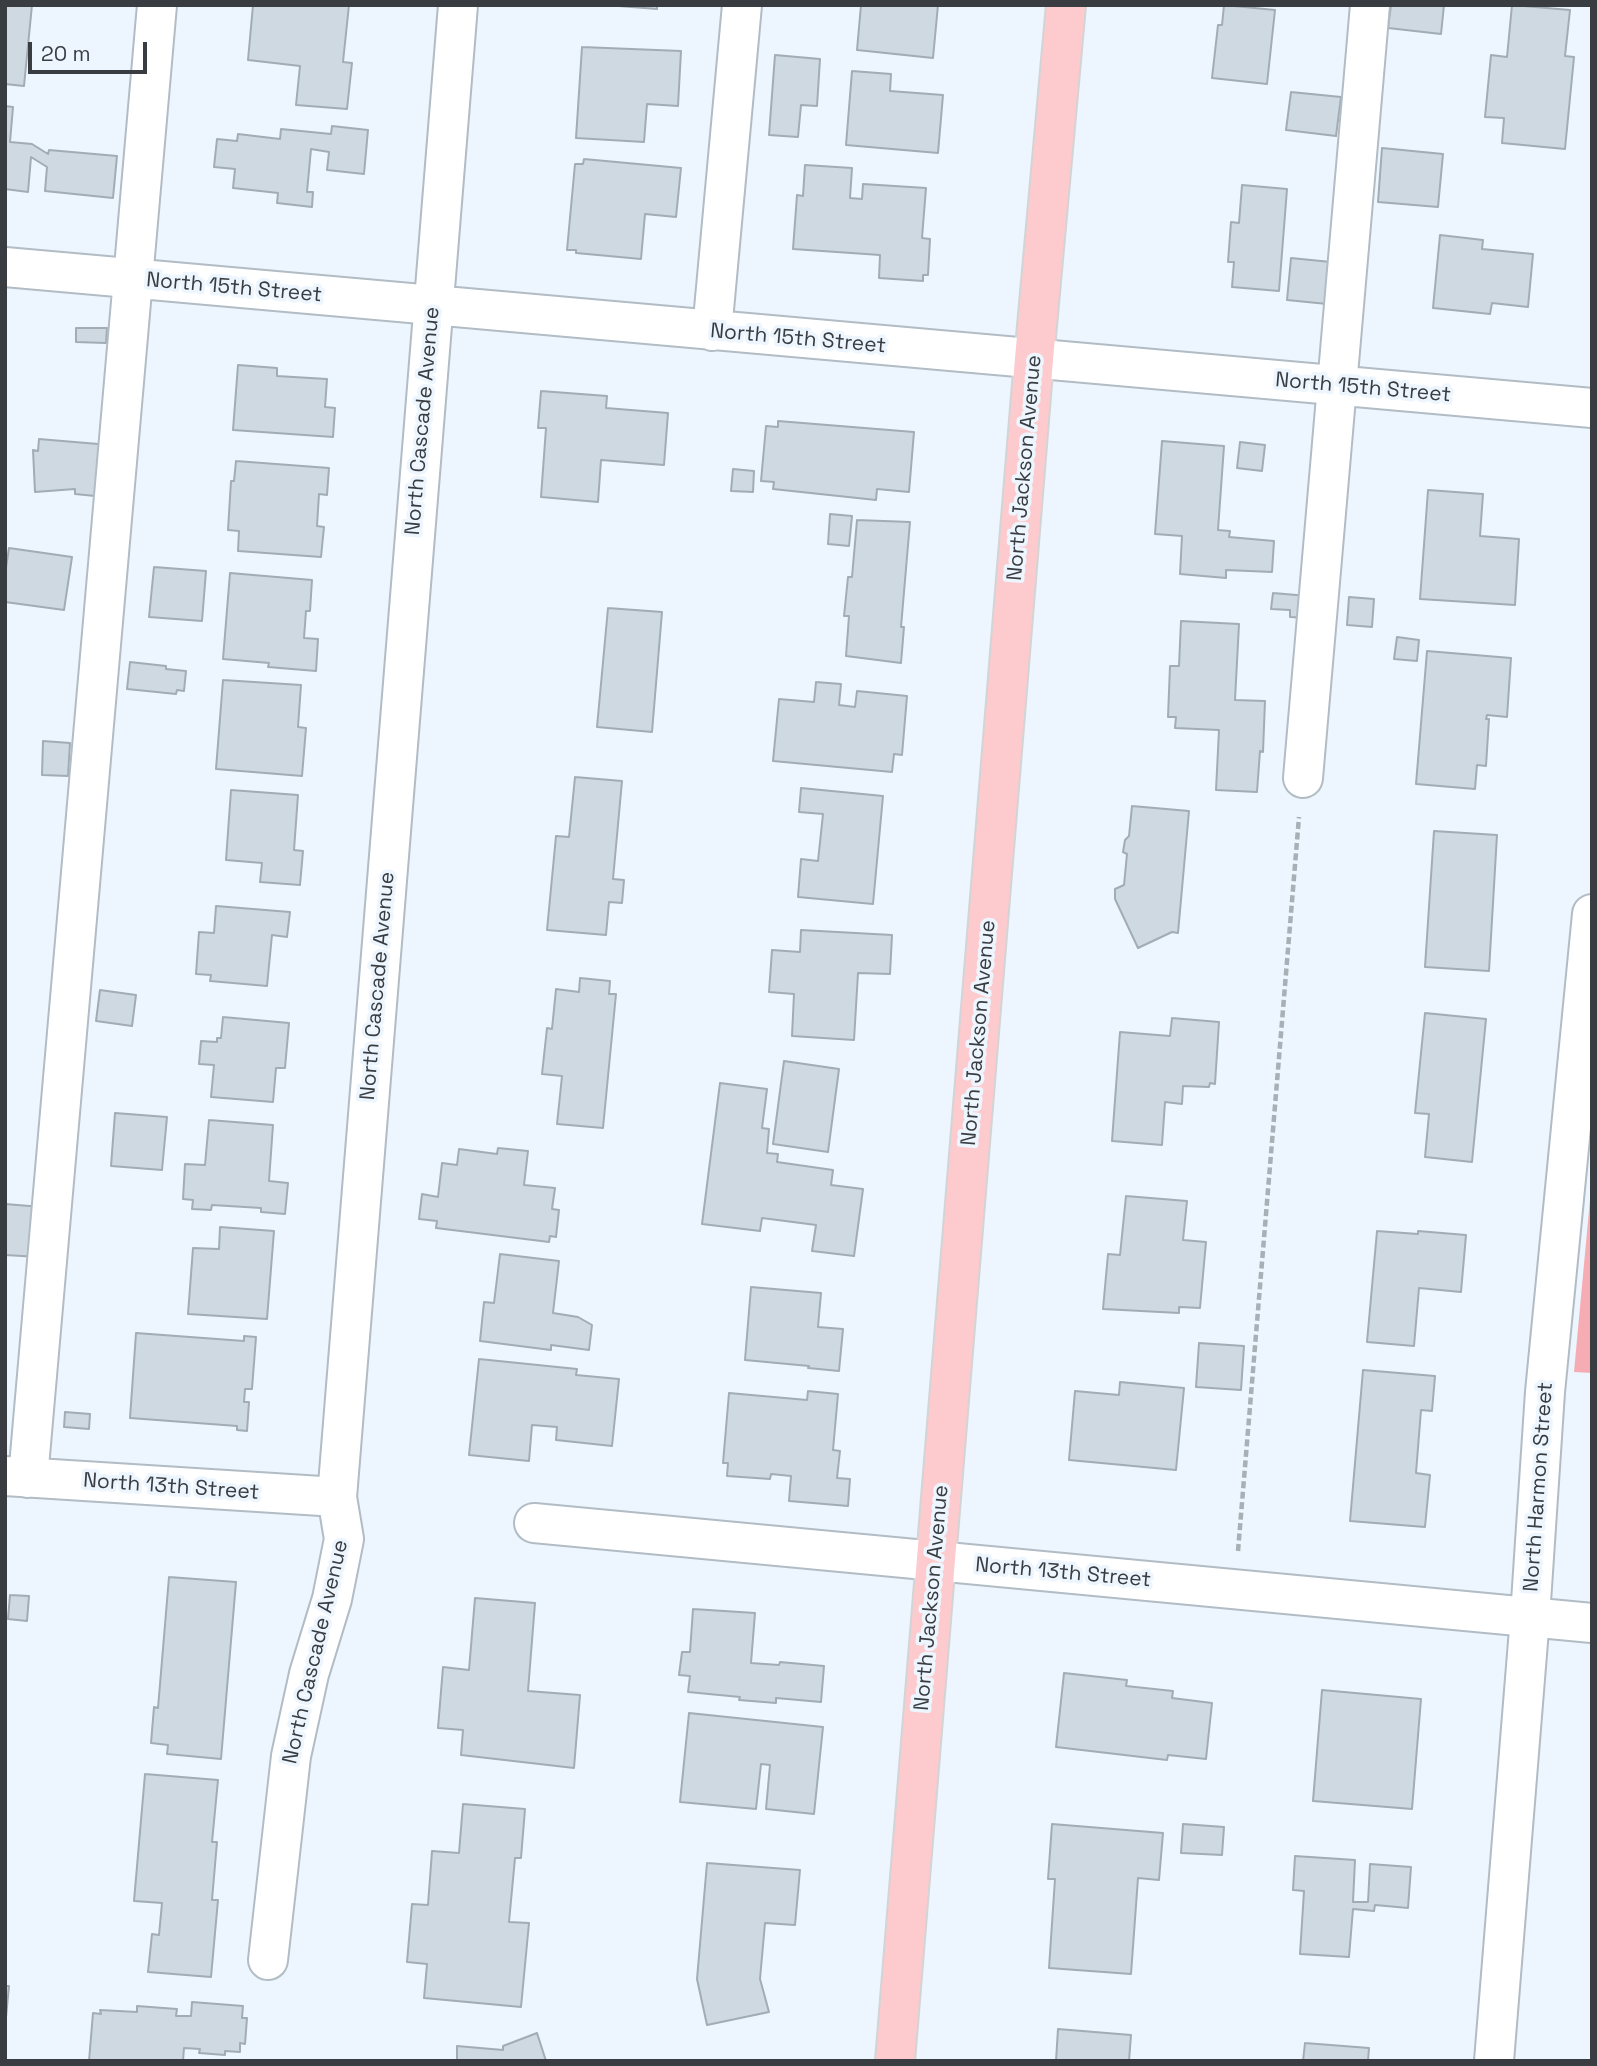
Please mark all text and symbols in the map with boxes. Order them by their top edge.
scale bar [32,28,150,72]
text: 20 m [41,40,91,67]
street label: North 15th Street [145,268,323,308]
street label: North Cascade Avenue [400,306,446,536]
street label: North 15th Street [709,319,887,359]
street label: North Jackson Avenue [1003,354,1047,582]
street label: North 15th Street [1274,368,1452,408]
street label: North Cascade Avenue [355,871,401,1101]
street label: North Jackson Avenue [957,919,1001,1147]
street label: North Harmon Street [1519,1381,1559,1593]
street label: North 13th Street [82,1468,260,1506]
street label: North Jackson Avenue [910,1484,954,1712]
street label: North Cascade Avenue [278,1538,354,1766]
street label: North 13th Street [974,1553,1152,1593]

